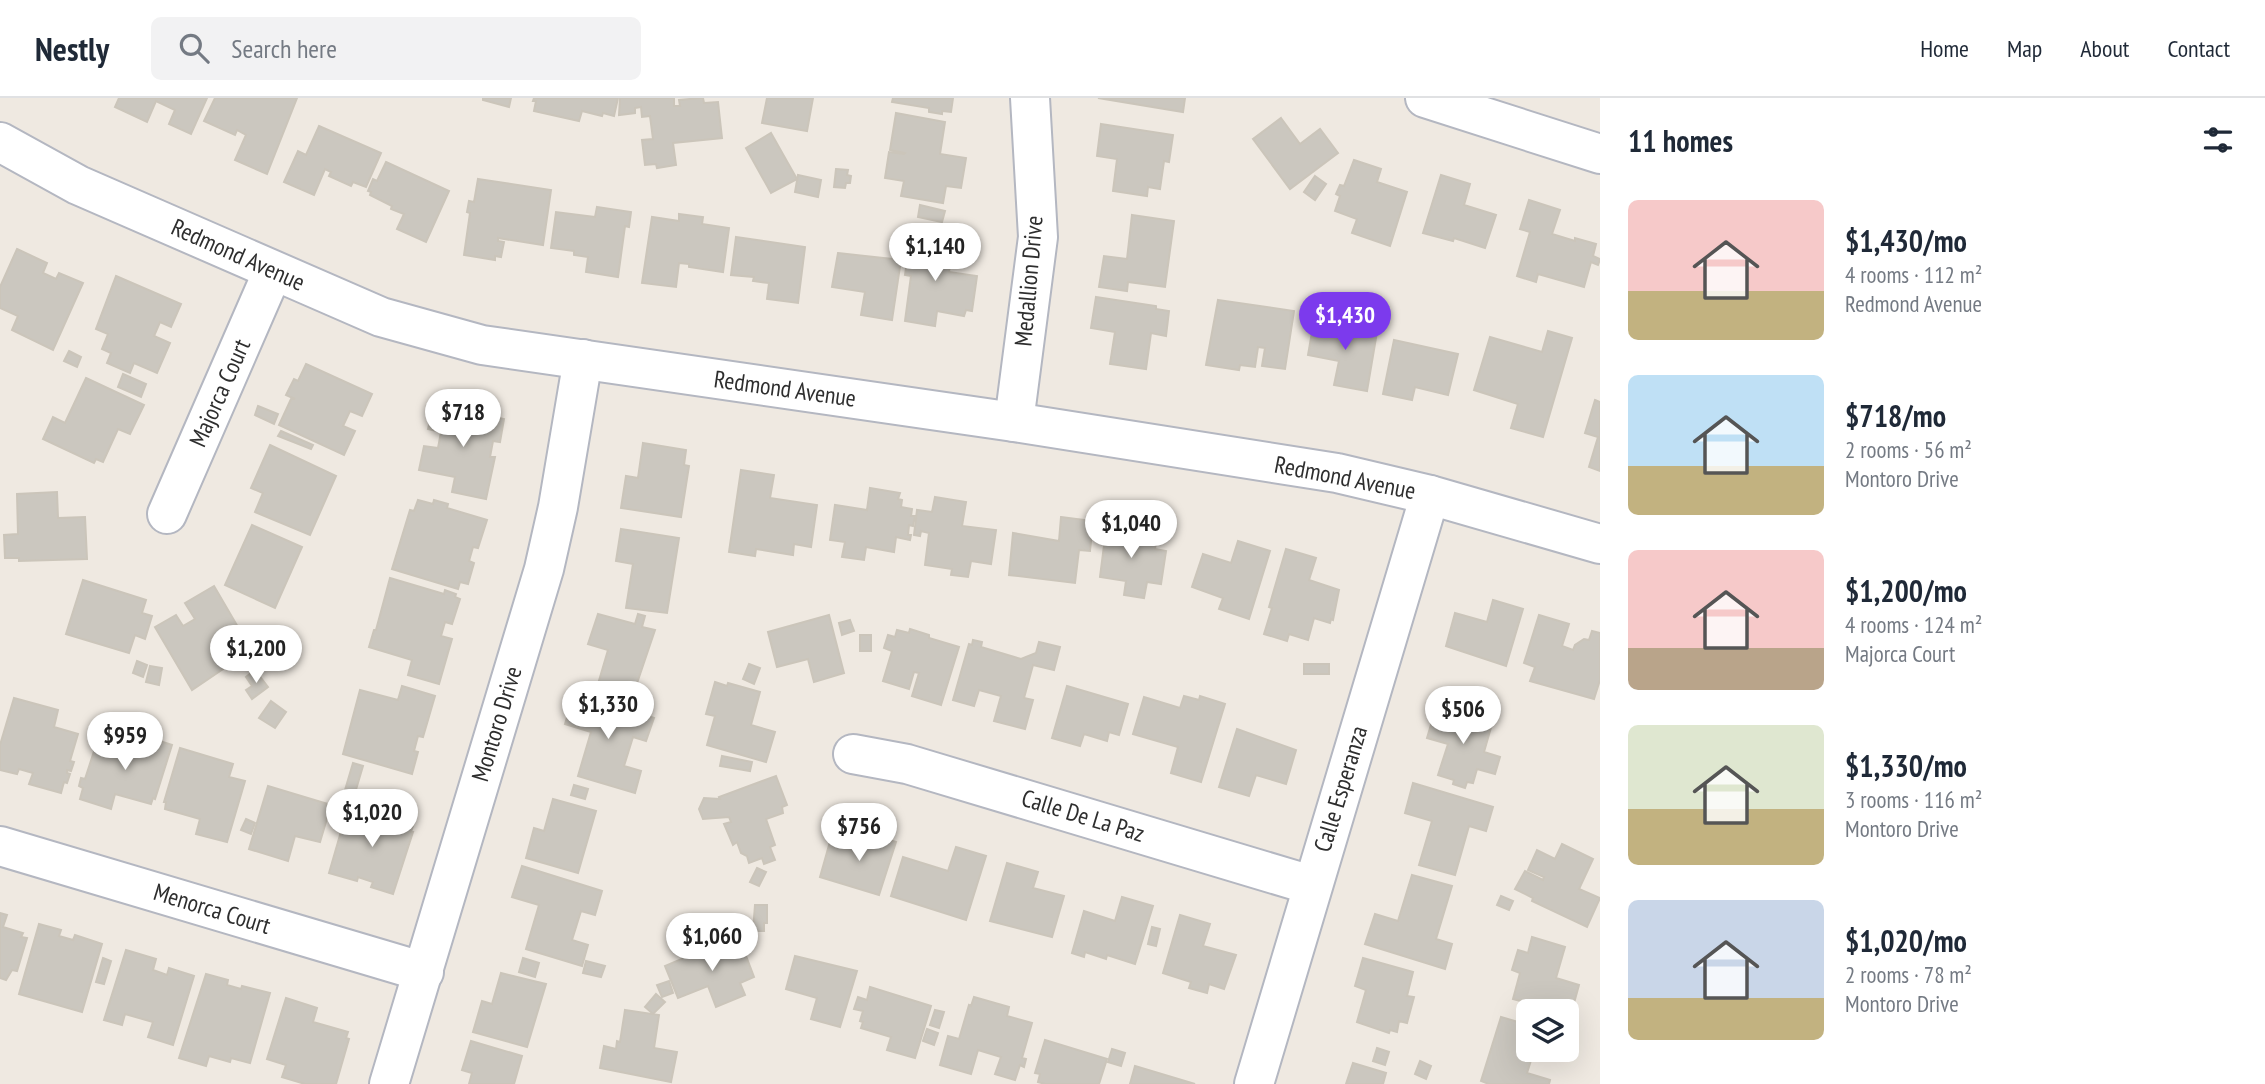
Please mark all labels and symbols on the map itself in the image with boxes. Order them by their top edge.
street label: Redmond Avenue [167,211,310,298]
street label: Medallion Drive [1007,214,1050,348]
pin: $1,140 [878,223,992,283]
pin: $1,430 [1288,292,1402,352]
street label: Majorca Court [182,334,257,452]
street label: Redmond Avenue [712,363,858,414]
pin: $718 [422,390,504,449]
street label: Redmond Avenue [1272,449,1418,506]
pin: $1,040 [1074,500,1188,560]
pin: $1,200 [199,626,313,685]
street label: Montoro Drive [464,663,529,785]
pin: $1,330 [551,682,665,741]
pin: $506 [1422,686,1504,746]
pin: $959 [84,712,166,772]
street label: Calle Esperanza [1307,722,1374,856]
street label: Calle De La Paz [1018,782,1148,849]
pin: $1,020 [315,790,429,849]
pin: $756 [818,804,900,863]
street label: Menorca Court [150,876,275,941]
pin: $1,060 [655,914,769,973]

